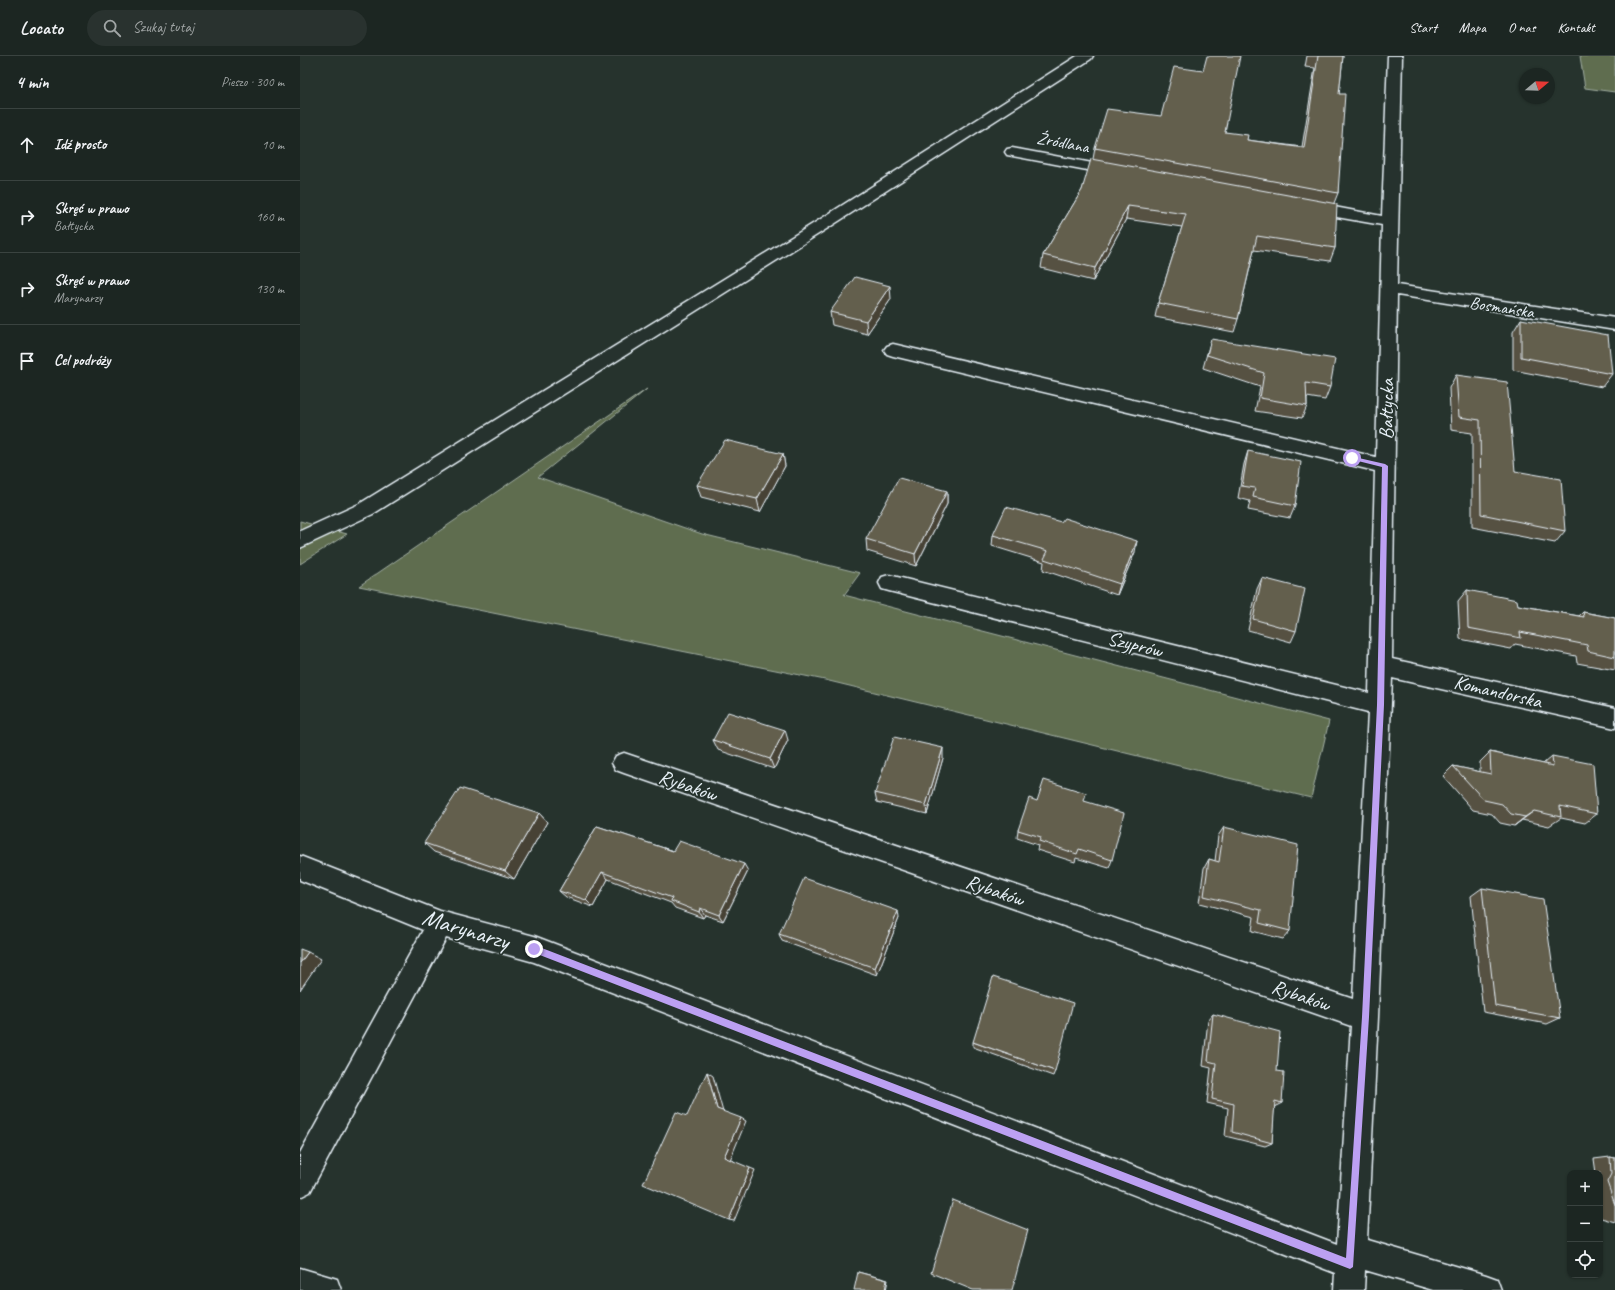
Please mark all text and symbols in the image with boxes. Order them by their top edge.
search box [87,10,367,46]
text: Locato [20,16,63,40]
icon: search [101,17,123,39]
text: Szukaj tutaj [133,18,194,37]
text: Start [1409,19,1437,36]
text: Mapa [1459,19,1486,36]
text: O nas [1508,19,1535,36]
text: Kontakt [1557,19,1595,36]
north arrow [1519,68,1555,104]
text: 4 min [16,72,49,93]
text: Pieszo · 300 m [221,74,284,90]
street label: Źródlana [1035,126,1092,158]
icon: ahead [16,134,38,156]
text: Idź prosto [54,135,107,154]
text: 10 m [262,137,284,153]
text: Skręć w prawo [54,199,129,218]
icon: right [16,206,38,228]
text: 160 m [256,209,284,225]
text: Bałtycka [54,218,93,234]
text: Skręć w prawo [54,271,129,290]
icon: right [16,278,38,300]
text: 130 m [256,281,284,297]
text: Marynarzy [54,290,102,306]
street label: Bosmańska [1468,292,1537,323]
icon: arrive [16,350,38,372]
text: Cel podróży [54,351,110,370]
street label: Bałtycka [1373,377,1400,440]
route start [1343,449,1361,467]
street label: Szyprów [1105,626,1166,664]
street label: Komandorska [1452,669,1545,714]
street label: Rybaków [655,764,722,808]
street label: Rybaków [962,869,1029,913]
street label: Marynarzy [419,902,515,957]
route end [525,940,543,958]
street label: Rybaków [1268,974,1335,1018]
map controls [1567,1170,1603,1278]
button: + [1567,1170,1603,1206]
button: − [1567,1206,1603,1242]
button: locate [1567,1242,1603,1278]

